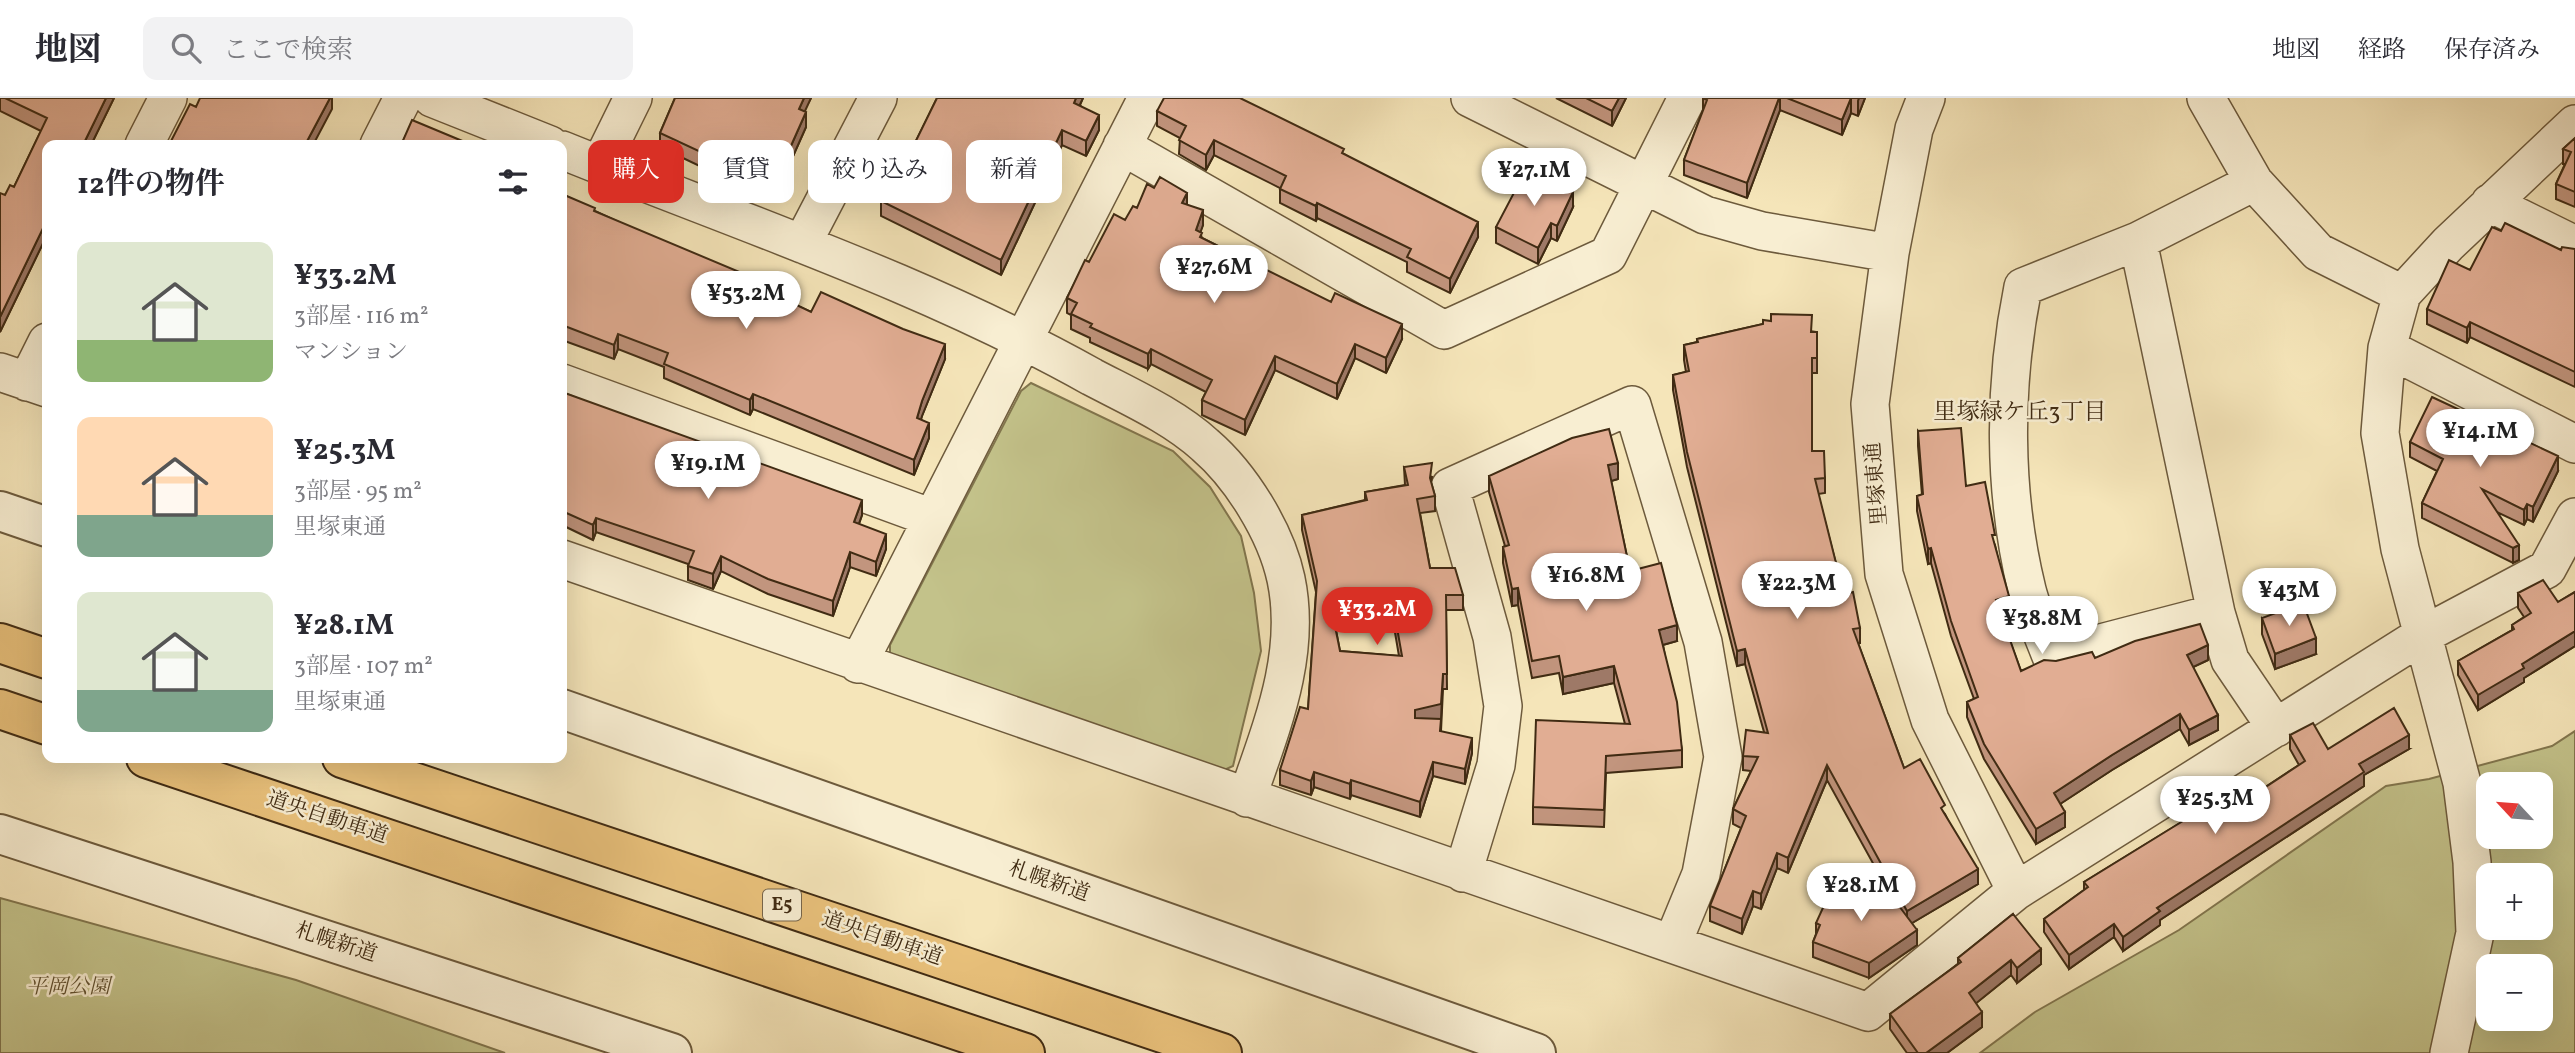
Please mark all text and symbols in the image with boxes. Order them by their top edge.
search box [143,17,633,80]
text: 地図 [35,29,101,75]
icon: search [167,29,205,67]
text: ここで検索 [223,33,353,69]
text: 地図 [2272,34,2320,68]
text: 経路 [2358,34,2406,68]
text: 保存済み [2444,34,2540,68]
chip: 購入 [588,140,684,203]
chip: 賃貸 [698,140,794,203]
chip: 絞り込み [808,140,952,203]
chip: 新着 [966,140,1062,203]
pin: ¥27.1M [1477,148,1591,208]
text: ¥27.1M [1498,155,1570,187]
icon: filters [494,163,532,201]
text: 12件の物件 [77,164,225,206]
pin: ¥27.6M [1157,246,1271,305]
text: ¥27.6M [1176,252,1252,284]
text: ¥33.2M [294,255,397,297]
icon: home [133,270,217,354]
pin: ¥53.2M [689,272,803,331]
text: ¥53.2M [707,278,785,310]
text: 3部屋 · 116 m² [294,301,428,333]
text: マンション [294,337,408,369]
district label: 里塚緑ケ丘3丁目 [1934,397,2106,429]
pin: ¥14.1M [2423,410,2537,469]
text: ¥14.1M [2442,416,2518,448]
text: ¥25.3M [294,430,395,472]
street label: 里塚東通 [1859,441,1895,527]
pin: ¥19.1M [651,442,765,501]
icon: home [133,445,217,529]
text: ¥19.1M [671,448,745,480]
text: 3部屋 · 95 m² [294,476,422,508]
text: 里塚東通 [294,512,386,544]
pin: ¥16.8M [1529,554,1643,613]
text: ¥16.8M [1547,560,1625,592]
pin: ¥22.3M [1740,561,1854,621]
text: ¥22.3M [1758,568,1836,600]
pin: ¥43M [2248,568,2330,628]
text: ¥43M [2258,575,2320,607]
pin: ¥33.2M [1320,588,1434,647]
text: ¥33.2M [1338,594,1416,626]
pin: ¥38.8M [1985,596,2099,656]
text: ¥38.8M [2002,603,2082,635]
text: ¥28.1M [294,605,394,647]
icon: home [133,620,217,704]
text: 3部屋 · 107 m² [294,651,433,683]
text: 里塚東通 [294,687,386,719]
north arrow [2476,772,2553,849]
map controls [2476,772,2553,1031]
pin: ¥25.3M [2158,776,2272,836]
text: ¥25.3M [2176,783,2254,815]
street label: 道央自動車道 [263,785,391,851]
street label: 札幌新道 [1005,855,1093,909]
button: + [2476,863,2553,940]
pin: ¥28.1M [1804,864,1918,923]
text: ¥28.1M [1823,870,1899,902]
road number: E5 [763,890,801,920]
street label: 道央自動車道 [818,905,946,973]
street label: 札幌新道 [292,916,380,970]
button: − [2476,954,2553,1031]
park label: 平岡公園 [26,973,113,1002]

